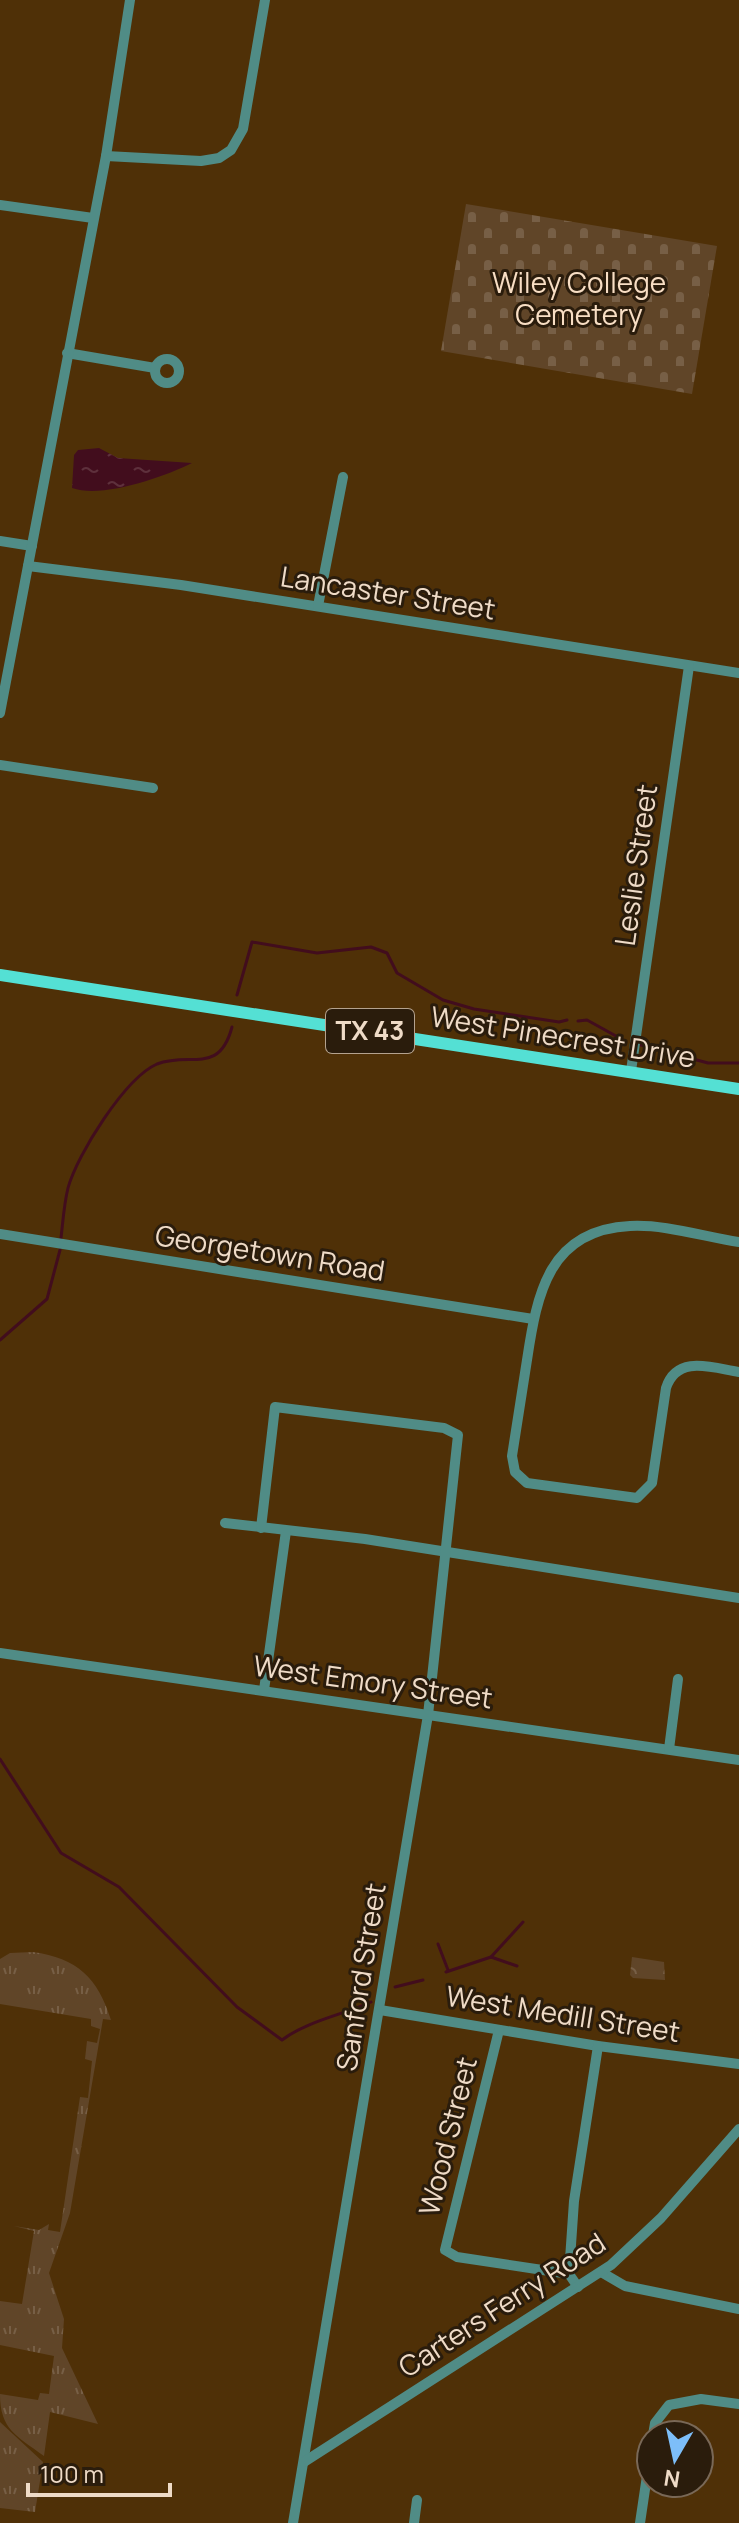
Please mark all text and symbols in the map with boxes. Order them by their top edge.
park label: Wiley College Cemetery [492,263,666,333]
street label: Lancaster Street [278,556,498,628]
street label: Leslie Street [605,782,665,948]
street label: West Pinecrest Drive [428,996,698,1076]
road number: TX 43 [326,1009,414,1053]
street label: Georgetown Road [153,1215,388,1289]
street label: West Emory Street [251,1645,495,1717]
street label: Sanford Street [326,1880,394,2073]
street label: West Medill Street [443,1976,683,2050]
street label: Wood Street [409,2053,485,2219]
street label: Carters Ferry Road [391,2223,612,2385]
north arrow [635,2419,715,2499]
scale bar [28,2447,170,2497]
text: 100 m [40,2457,104,2490]
text: N [662,2463,682,2495]

